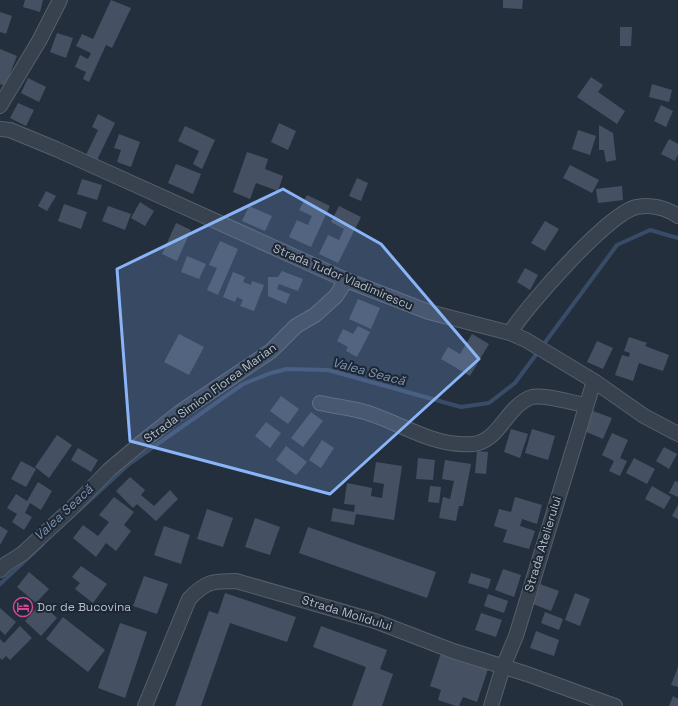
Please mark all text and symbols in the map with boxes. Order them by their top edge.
street label: Strada Tudor Vladimirescu [271,240,415,314]
street label: Strada Simion Florea Marian [140,339,280,447]
water label: Valea Seacă [330,354,408,390]
water label: Valea Seacă [30,480,97,544]
street label: Strada Atelierului [521,494,565,594]
street label: Strada Molidului [300,592,394,634]
hotel icon: Dor de Bucovina [12,596,34,618]
place label: Dor de Bucovina [37,599,131,615]

